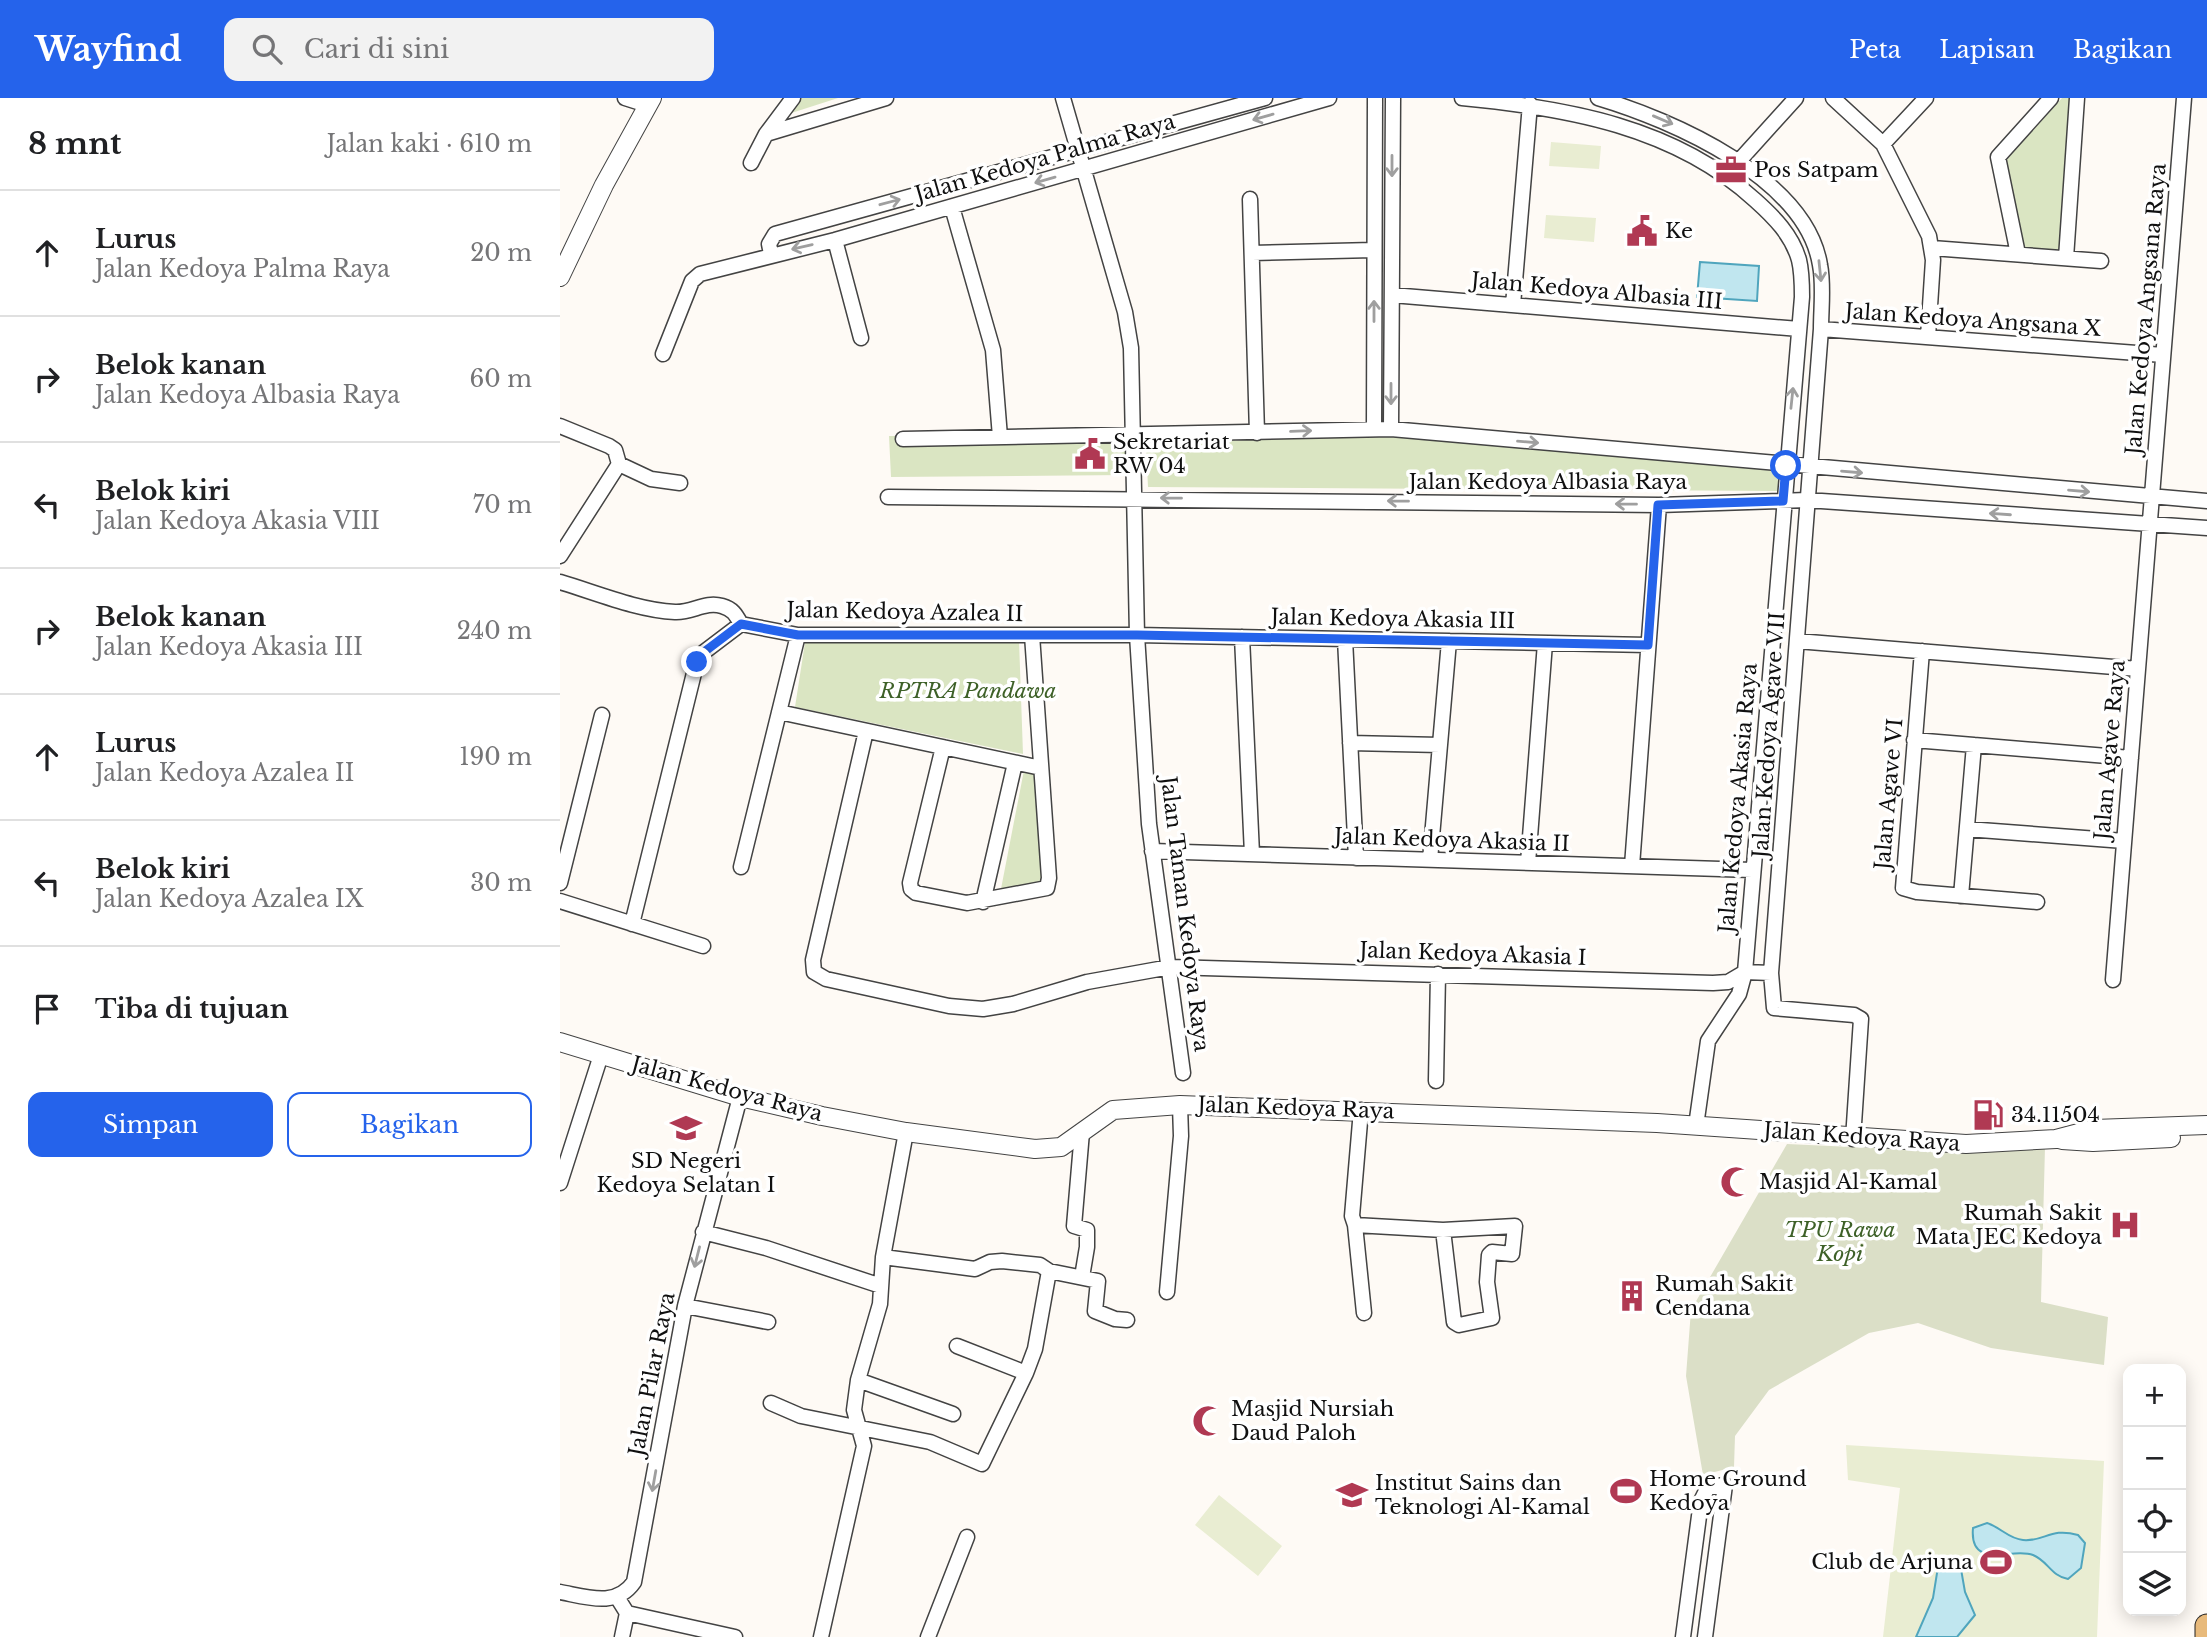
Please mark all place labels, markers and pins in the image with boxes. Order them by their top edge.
office icon: Pos Satpam [1714,153,1748,187]
place label: Pos Satpam [1754,157,1879,183]
public building icon: Ke [1625,214,1659,248]
place label: Ke [1665,218,1693,244]
place label: Sekretariat RW 04 [1113,429,1230,479]
public building icon: Sekretariat RW 04 [1073,437,1107,471]
fuel station icon: 34.11504 [1971,1098,2005,1132]
place label: 34.11504 [2011,1102,2100,1128]
school or university icon: SD Negeri Kedoya Selatan I [669,1111,703,1145]
place label: SD Negeri Kedoya Selatan I [597,1148,775,1198]
mosque icon: Masjid Al-Kamal [1719,1165,1753,1199]
place label: Masjid Al-Kamal [1759,1169,1938,1195]
place label: Rumah Sakit Mata JEC Kedoya [1915,1200,2102,1250]
hospital icon: Rumah Sakit Mata JEC Kedoya [2108,1208,2142,1242]
place label: Rumah Sakit Cendana [1655,1271,1794,1321]
building icon: Rumah Sakit Cendana [1615,1279,1649,1313]
place label: Masjid Nursiah Daud Paloh [1231,1396,1394,1446]
mosque icon: Masjid Nursiah Daud Paloh [1191,1404,1225,1438]
place label: Home Ground Kedoya [1649,1466,1807,1516]
place label: Institut Sains dan Teknologi Al-Kamal [1375,1470,1590,1520]
sports icon: Home Ground Kedoya [1609,1474,1643,1508]
school or university icon: Institut Sains dan Teknologi Al-Kamal [1335,1478,1369,1512]
sports icon: Club de Arjuna [1979,1545,2013,1579]
place label: Club de Arjuna [1811,1549,1973,1575]

